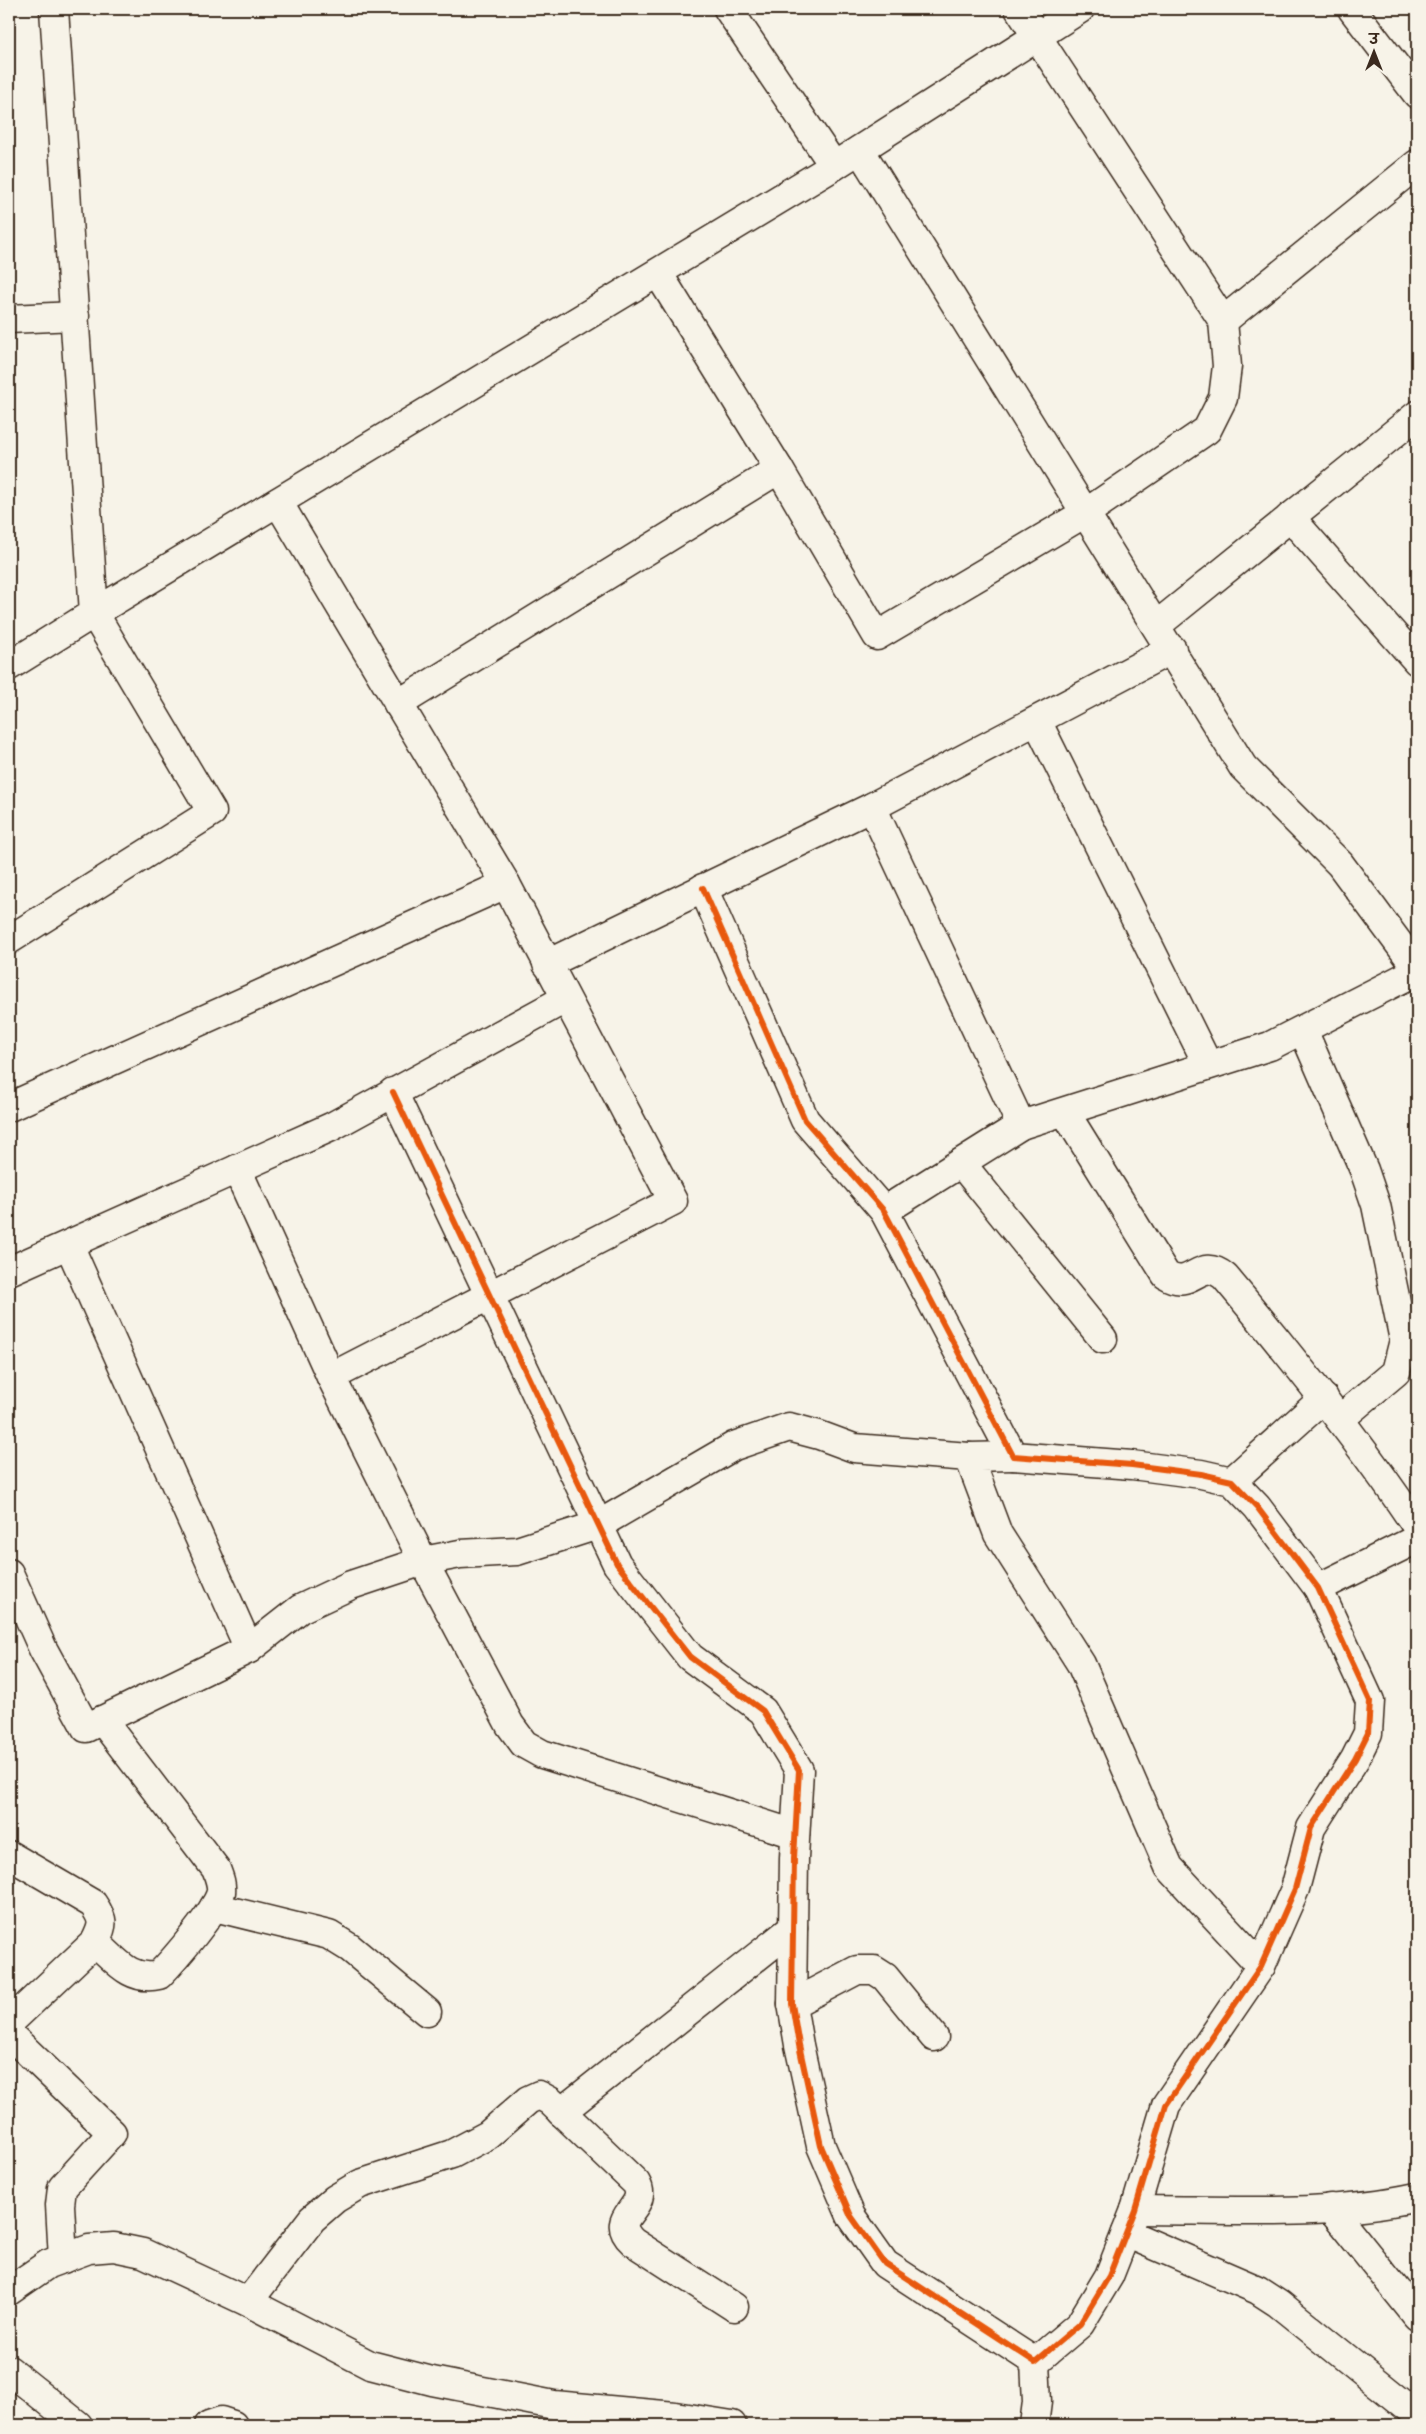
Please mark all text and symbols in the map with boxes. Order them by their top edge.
north arrow [1348,28,1398,78]
text: उ [1367,29,1380,48]

